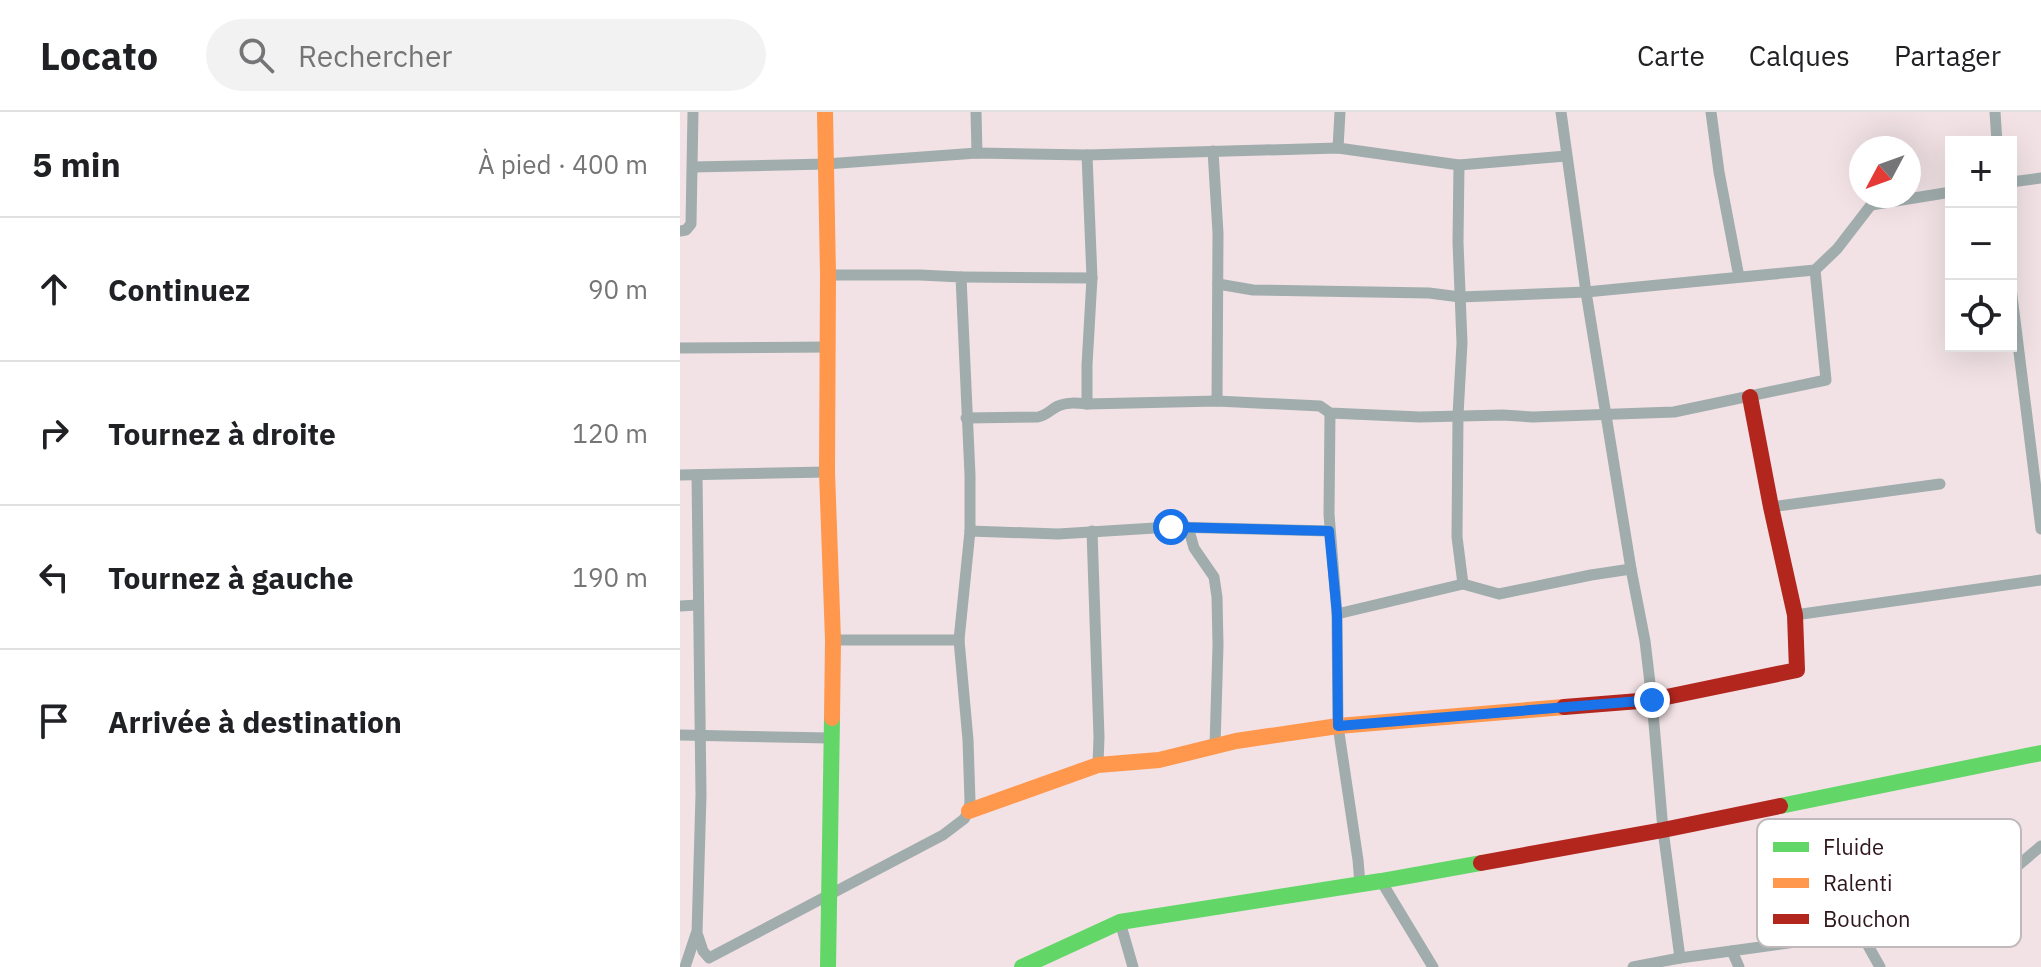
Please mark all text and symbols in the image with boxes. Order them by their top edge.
search box [206,19,766,91]
text: Locato [40,31,158,80]
icon: search [234,33,278,77]
text: Rechercher [298,36,452,75]
text: Carte [1637,37,1705,74]
text: Calques [1749,37,1850,74]
text: Partager [1894,37,2001,74]
north arrow [1849,136,1921,208]
map controls [1945,136,2017,352]
button: + [1945,136,2017,208]
text: 5 min [32,142,121,186]
text: À pied · 400 m [478,147,648,181]
button: − [1945,208,2017,280]
icon: ahead [32,267,76,311]
text: Continuez [108,270,250,309]
text: 90 m [588,272,648,306]
button: locate [1945,280,2017,352]
icon: right [32,411,76,455]
text: Tournez à droite [108,414,336,453]
text: 120 m [572,416,648,450]
route start [1153,509,1189,545]
icon: left [32,555,76,599]
text: Tournez à gauche [108,558,354,597]
text: 190 m [572,560,648,594]
route end [1634,682,1670,718]
icon: arrive [32,699,76,743]
text: Arrivée à destination [108,702,402,741]
legend [1757,819,2021,947]
text: Fluide [1823,832,1884,861]
text: Ralenti [1823,868,1892,897]
text: Bouchon [1823,904,1911,933]

